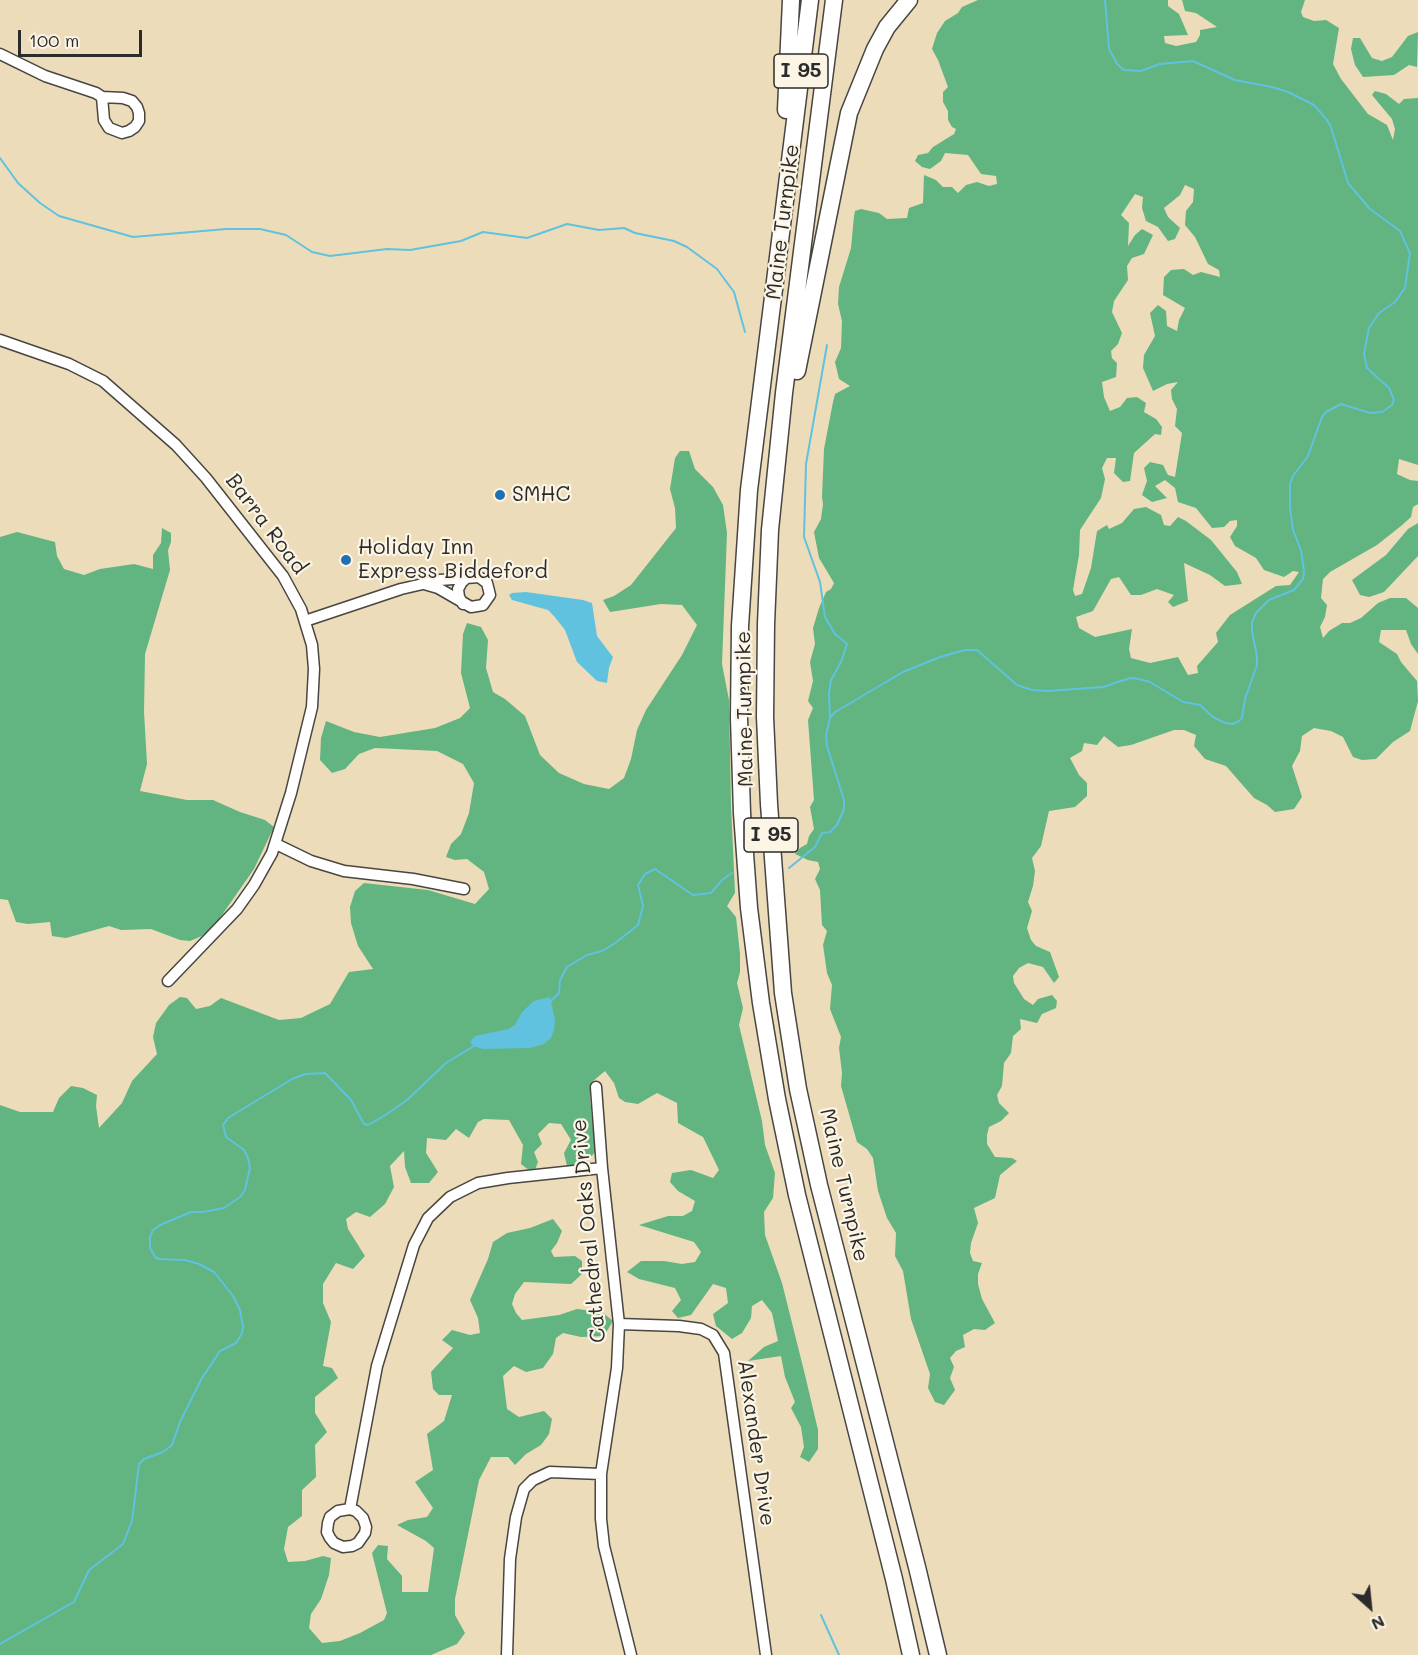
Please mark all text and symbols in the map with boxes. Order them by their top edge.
scale bar [21,18,146,56]
text: 100 m [29,28,79,52]
road number: I 95 [774,54,828,88]
street label: Maine Turnpike [761,143,805,301]
street label: Barra Road [220,469,312,579]
place label: SMHC [512,482,571,508]
marker: SMHC [493,488,507,502]
place label: Holiday Inn Express Biddeford [358,535,548,585]
marker: Holiday Inn Express Biddeford [339,553,353,567]
street label: Maine Turnpike [731,631,759,787]
road number: I 95 [744,818,798,852]
street label: Maine Turnpike [814,1106,874,1264]
street label: Cathedral Oaks Drive [567,1118,611,1344]
street label: Alexander Drive [732,1358,780,1528]
north arrow [1340,1577,1400,1637]
text: N [1368,1611,1389,1636]

